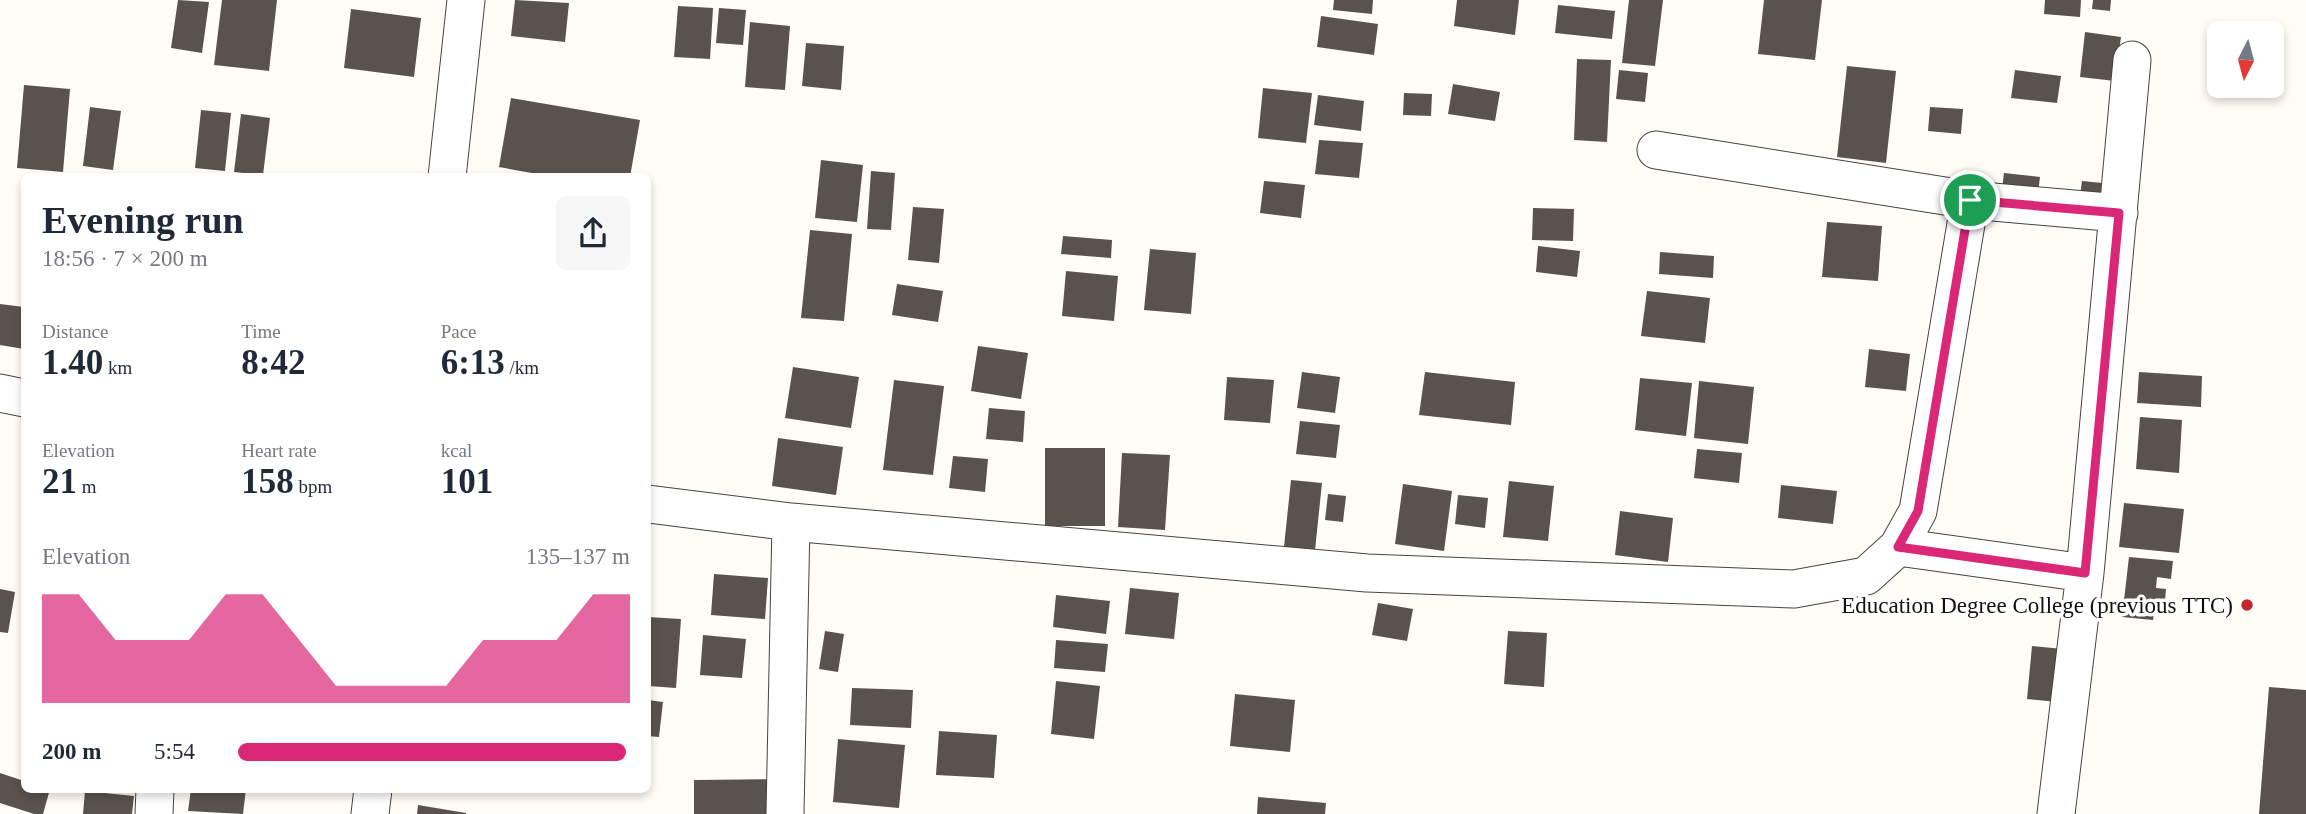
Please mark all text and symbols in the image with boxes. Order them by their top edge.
north arrow [2207,21,2284,98]
map controls [2207,21,2284,98]
pin [1940,170,2000,230]
icon: arrive [1951,181,1989,219]
button: share [556,196,630,270]
text: Evening run [42,199,244,241]
text: 18:56 · 7 × 200 m [42,246,208,271]
text: Distance [42,321,108,342]
text: Time [241,321,281,342]
text: Pace [441,321,477,342]
text: 1.40 [42,343,103,382]
text: 8:42 [241,343,305,382]
text: 6:13 [441,343,505,382]
text: km [103,357,132,378]
text: /km [505,357,539,378]
text: Elevation [42,440,115,461]
text: Heart rate [241,440,317,461]
text: kcal [441,440,472,461]
text: 21 [42,462,77,501]
text: 158 [241,462,294,501]
text: 101 [441,462,493,501]
text: m [77,476,97,497]
text: bpm [294,476,332,497]
text: Elevation [42,544,130,569]
text: 135–137 m [526,544,630,569]
place label: Education Degree College (previous TTC) [1841,593,2233,618]
marker: Education Degree College (previous TTC) [2239,597,2255,613]
text: 200 m [42,739,101,764]
text: 5:54 [154,739,195,764]

